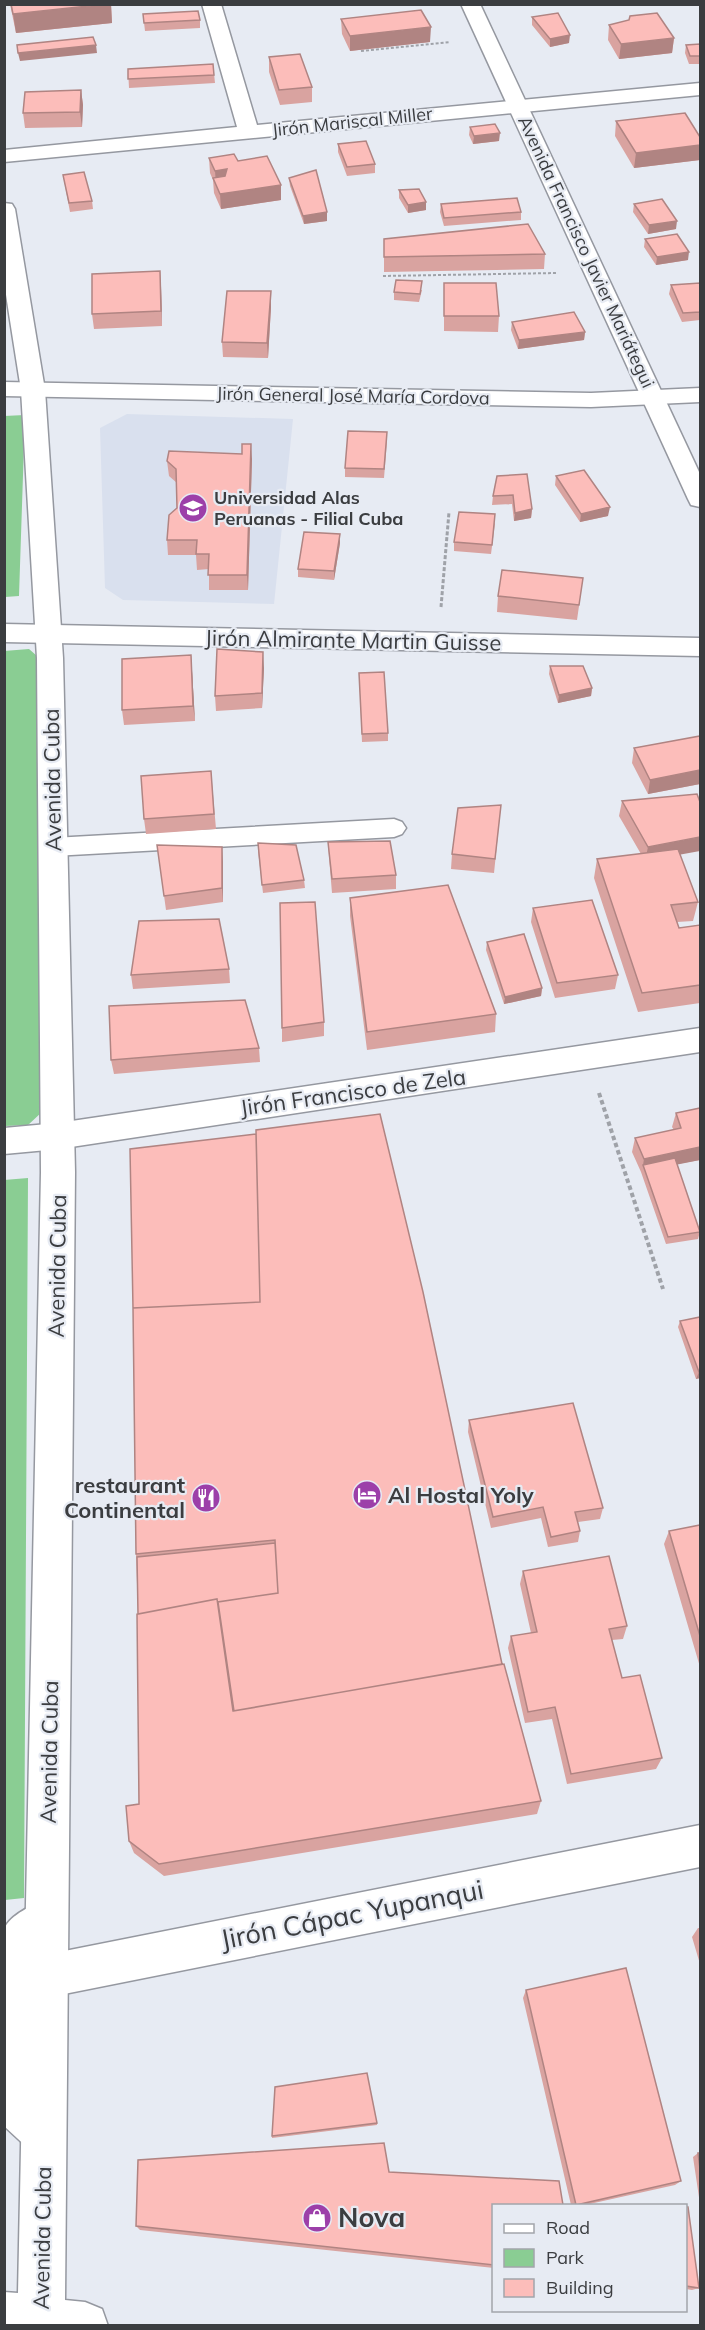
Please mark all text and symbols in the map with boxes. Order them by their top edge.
street label: Jirón Mariscal Miller [270,102,434,141]
street label: Avenida Francisco Javier Mariátegui [513,112,660,391]
street label: Jirón General José María Cordova [216,382,490,409]
place label: Universidad Alas Peruanas - Filial Cuba [214,486,403,530]
school or university icon: Universidad Alas Peruanas - Filial Cuba [177,492,209,524]
street label: Jirón Almirante Martin Guisse [204,623,502,657]
street label: Avenida Cuba [37,708,67,852]
street label: Jirón Francisco de Zela [238,1062,468,1122]
street label: Avenida Cuba [42,1194,72,1338]
place label: restaurant Continental [64,1471,185,1524]
hotel icon: Al Hostal Yoly [351,1479,383,1511]
place label: Al Hostal Yoly [388,1481,534,1509]
restaurant icon: restaurant Continental [190,1482,222,1514]
street label: Avenida Cuba [34,1680,64,1824]
street label: Jirón Cápac Yupanqui [217,1872,486,1956]
street label: Avenida Cuba [27,2166,57,2310]
place label: Nova [338,2200,405,2234]
shop icon: Nova [301,2202,333,2234]
legend [492,2204,687,2312]
text: Road [546,2216,590,2239]
text: Park [546,2246,585,2269]
text: Building [546,2276,614,2299]

